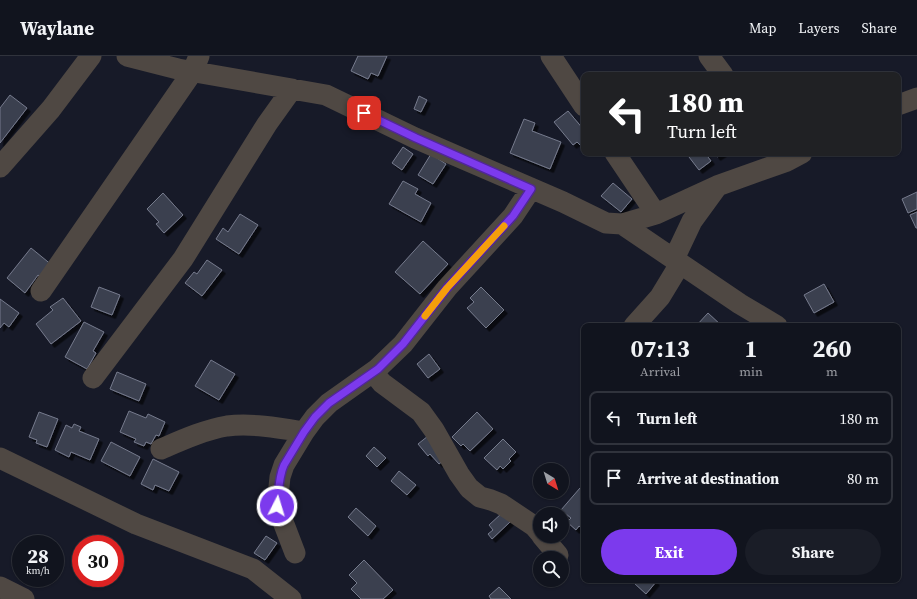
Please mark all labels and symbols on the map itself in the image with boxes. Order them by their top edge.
pin [347,96,381,130]
north arrow [533,463,569,499]
position arrow [256,485,298,527]
speed limit sign: 30 [72,535,124,587]

